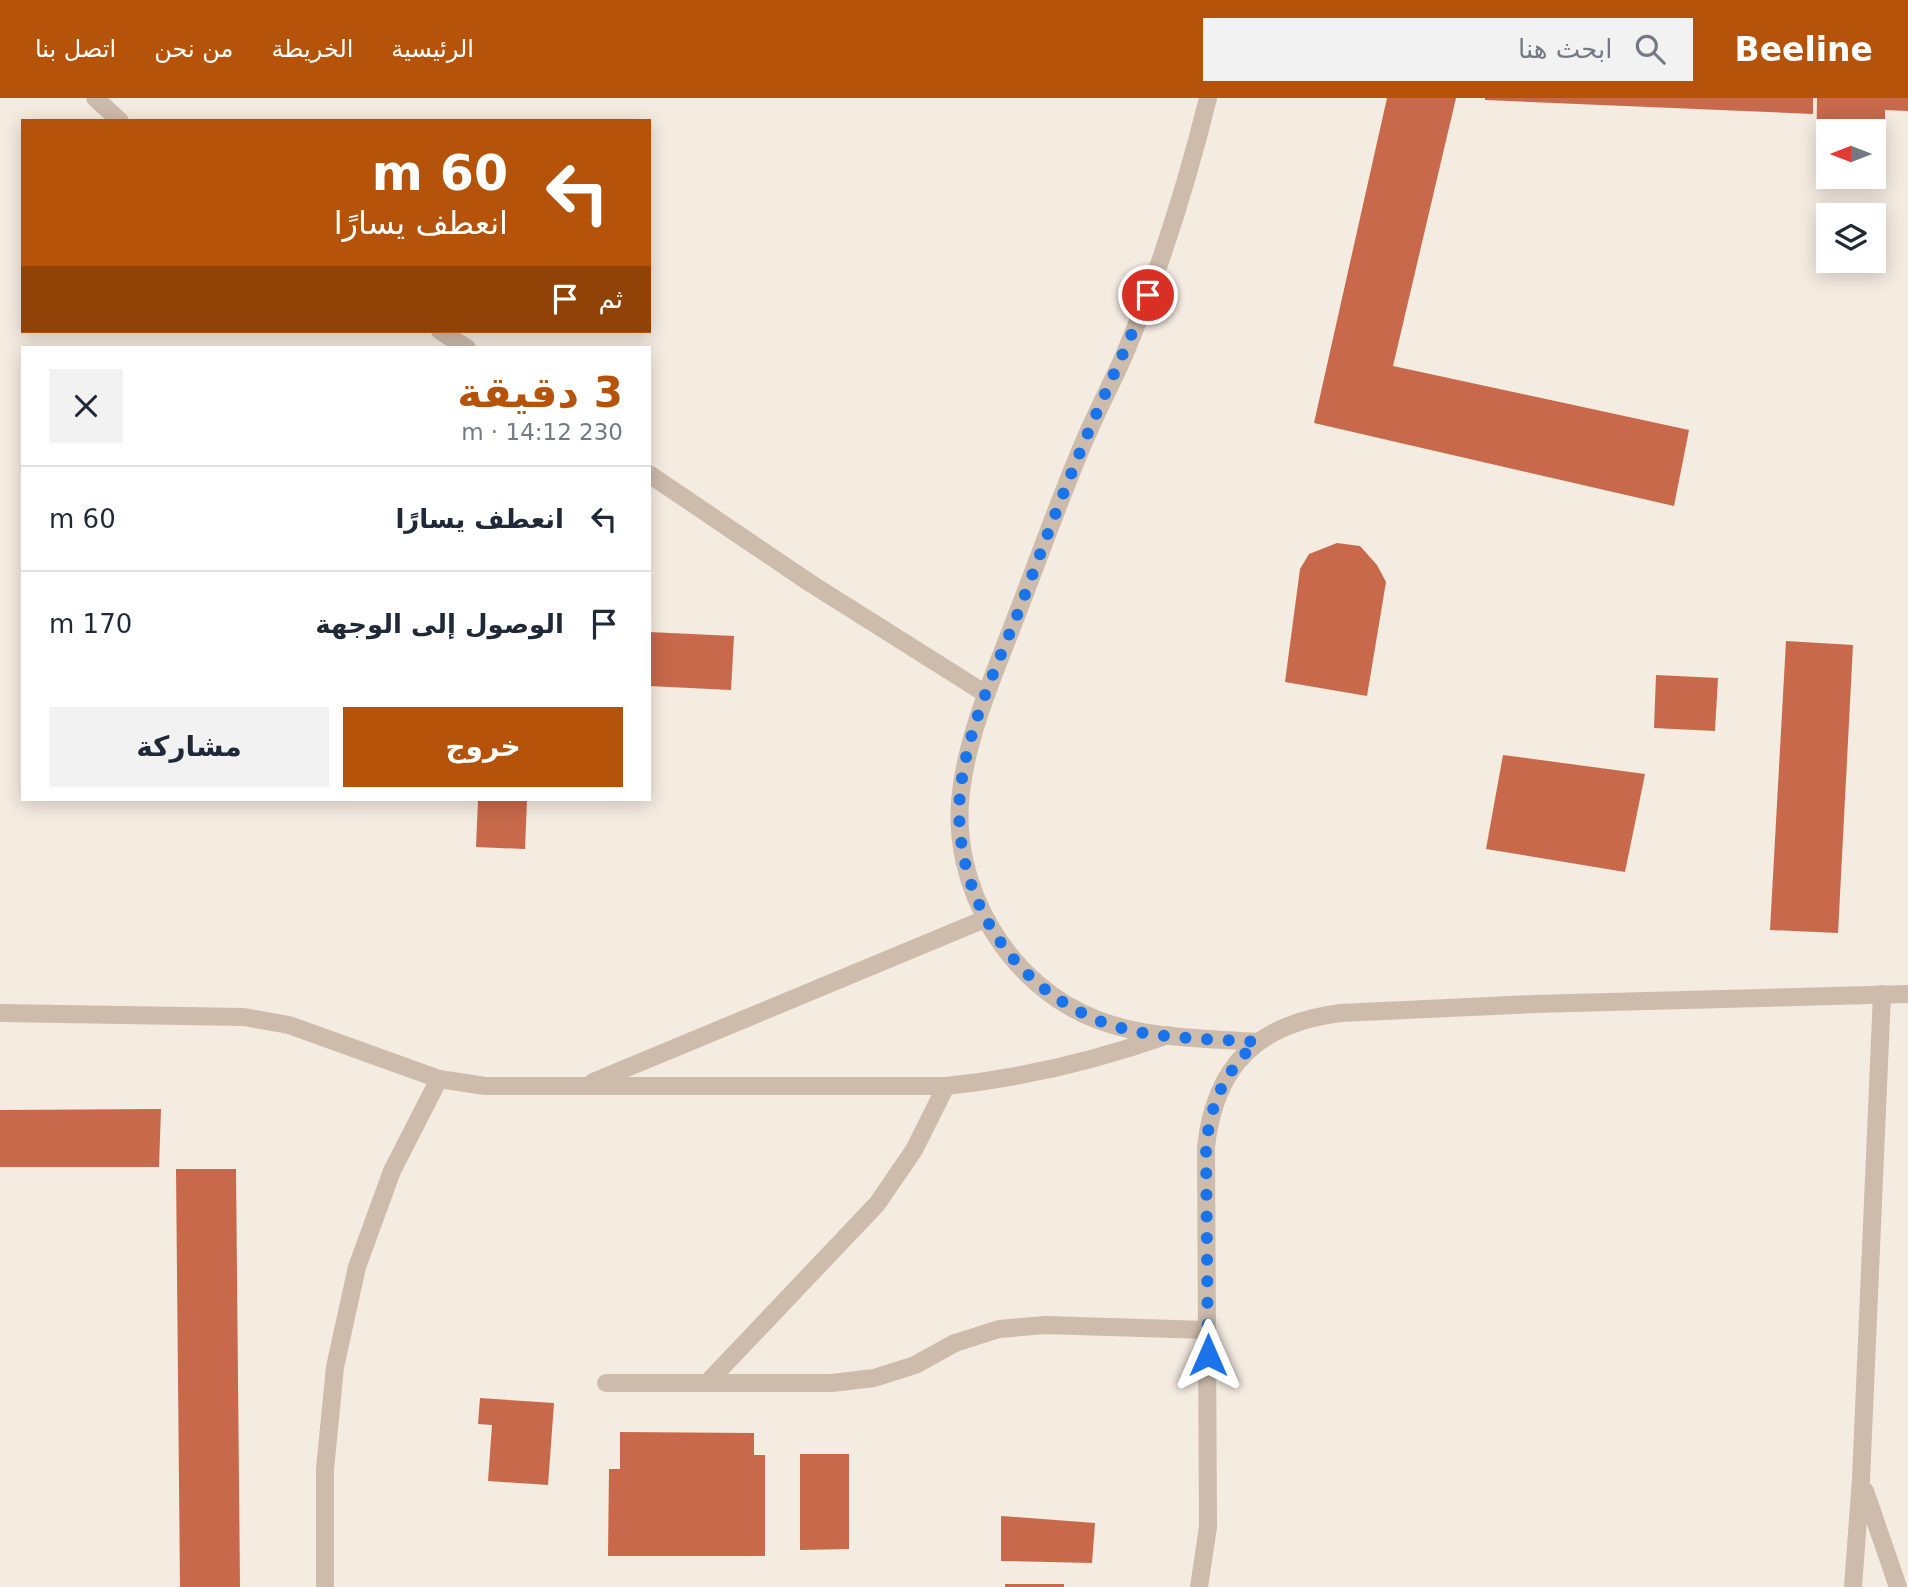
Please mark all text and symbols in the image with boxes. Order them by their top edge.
search box [1203,18,1693,81]
icon: search [1631,30,1669,68]
text: Beeline [1735,30,1873,69]
text: ابحث هنا [1518,34,1613,64]
text: اتصل بنا [35,35,116,63]
text: من نحن [154,35,233,63]
text: الخريطة [271,35,353,63]
text: الرئيسية [391,35,474,63]
north arrow [1816,119,1886,189]
map controls [1816,119,1886,273]
text: 60 m [372,145,508,202]
icon: left [532,147,623,238]
button: layers [1816,203,1886,273]
text: انعطف يسارًا [334,204,508,242]
pin [1118,265,1178,325]
icon: arrive [1129,276,1167,314]
icon: arrive [546,280,584,318]
text: ثم [598,284,623,314]
text: 3 دقيقة [457,368,623,417]
button: close [49,369,123,443]
text: 230 m · 14:12 [461,419,623,445]
icon: left [585,500,623,538]
text: 60 m [49,504,116,534]
text: انعطف يسارًا [395,504,564,534]
icon: arrive [585,605,623,643]
text: 170 m [49,609,132,639]
text: الوصول إلى الوجهة [315,609,564,639]
button: مشاركة [49,707,329,787]
button: خروج [343,707,623,787]
position arrow [1171,1318,1245,1392]

